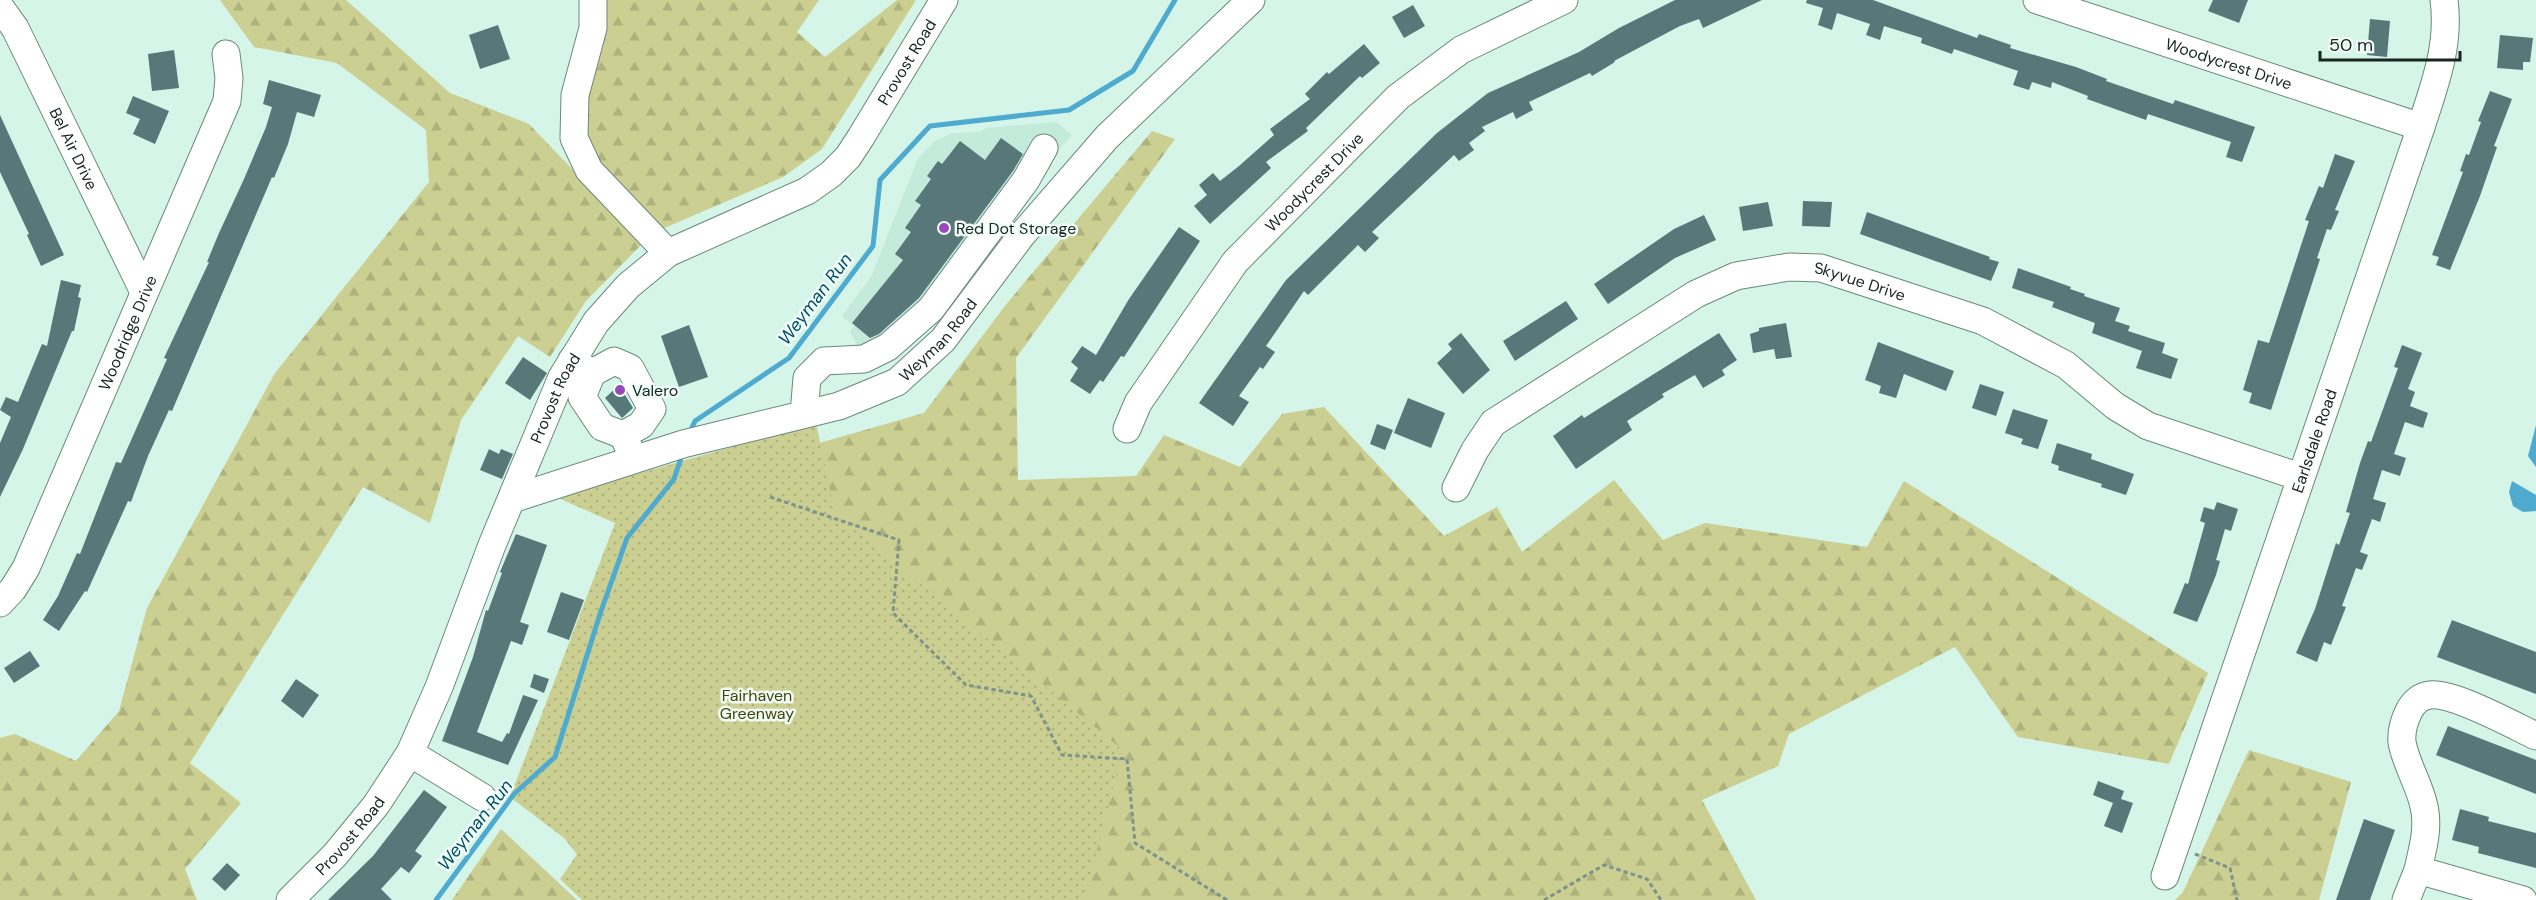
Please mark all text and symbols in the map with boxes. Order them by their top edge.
street label: Provost Road [873,15,941,109]
scale bar [2320,24,2460,62]
street label: Woodycrest Drive [2163,33,2295,95]
text: 50 m [2329,33,2373,57]
street label: Bel Air Drive [44,104,102,193]
street label: Woodycrest Drive [1261,128,1368,237]
place label: Red Dot Storage [956,218,1076,239]
marker: Red Dot Storage [937,221,951,235]
water label: Weyman Run [773,248,857,350]
street label: Skyvue Drive [1814,258,1908,306]
street label: Woodridge Drive [94,272,162,394]
street label: Weyman Road [895,294,982,386]
street label: Provost Road [526,349,585,446]
place label: Valero [632,380,678,401]
marker: Valero [613,383,627,397]
street label: Earlsdale Road [2287,386,2342,496]
park label: Fairhaven Greenway [720,685,794,724]
water label: Weyman Run [432,775,518,875]
street label: Provost Road [311,793,390,880]

